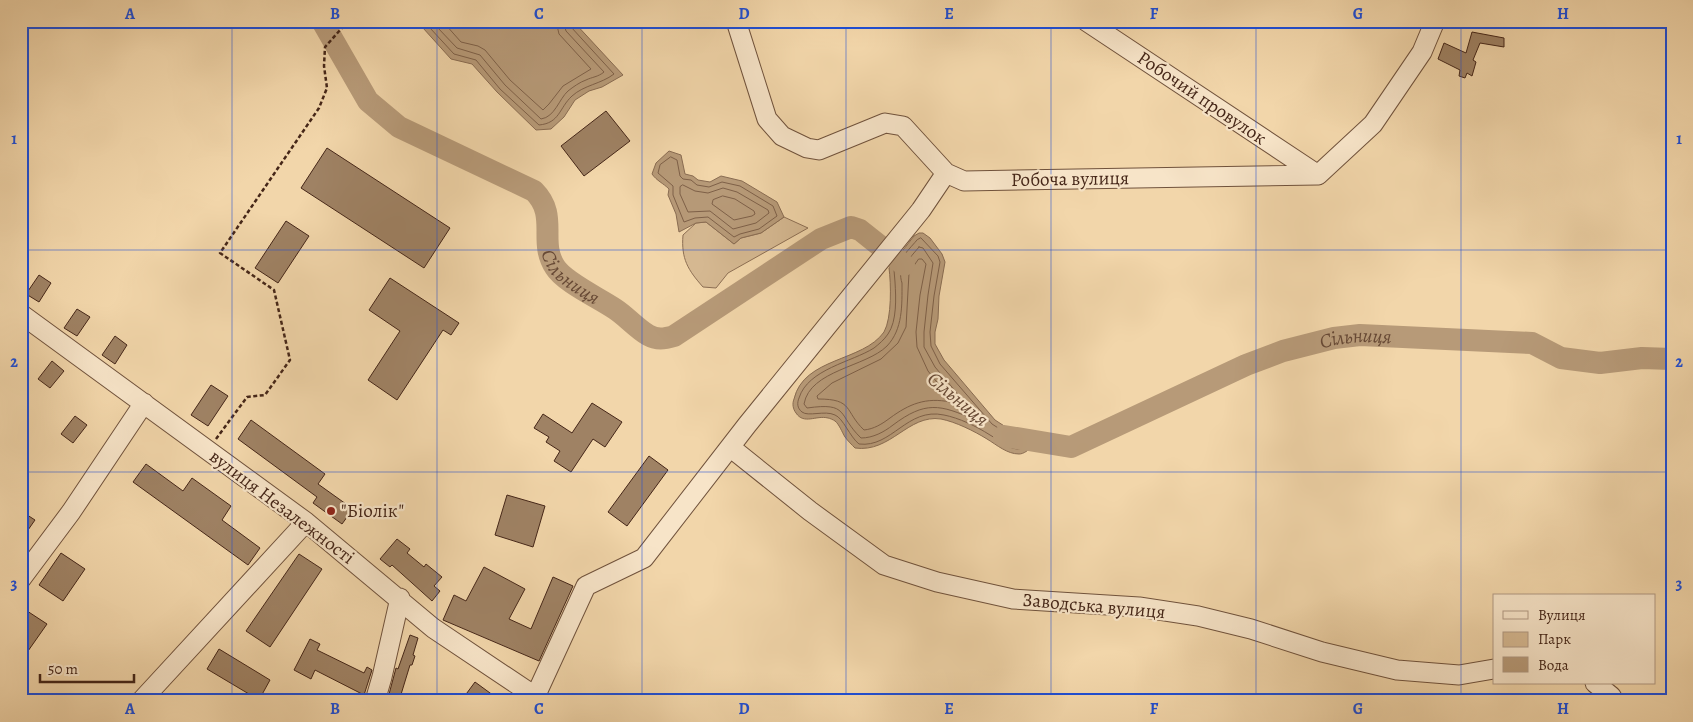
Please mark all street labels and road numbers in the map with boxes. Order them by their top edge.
street label: Робочий провулок [1132,45,1272,151]
street label: Робоча вулиця [1011,165,1129,193]
street label: вулиця Незалежності [204,444,360,570]
street label: Заводська вулиця [1022,587,1166,625]

